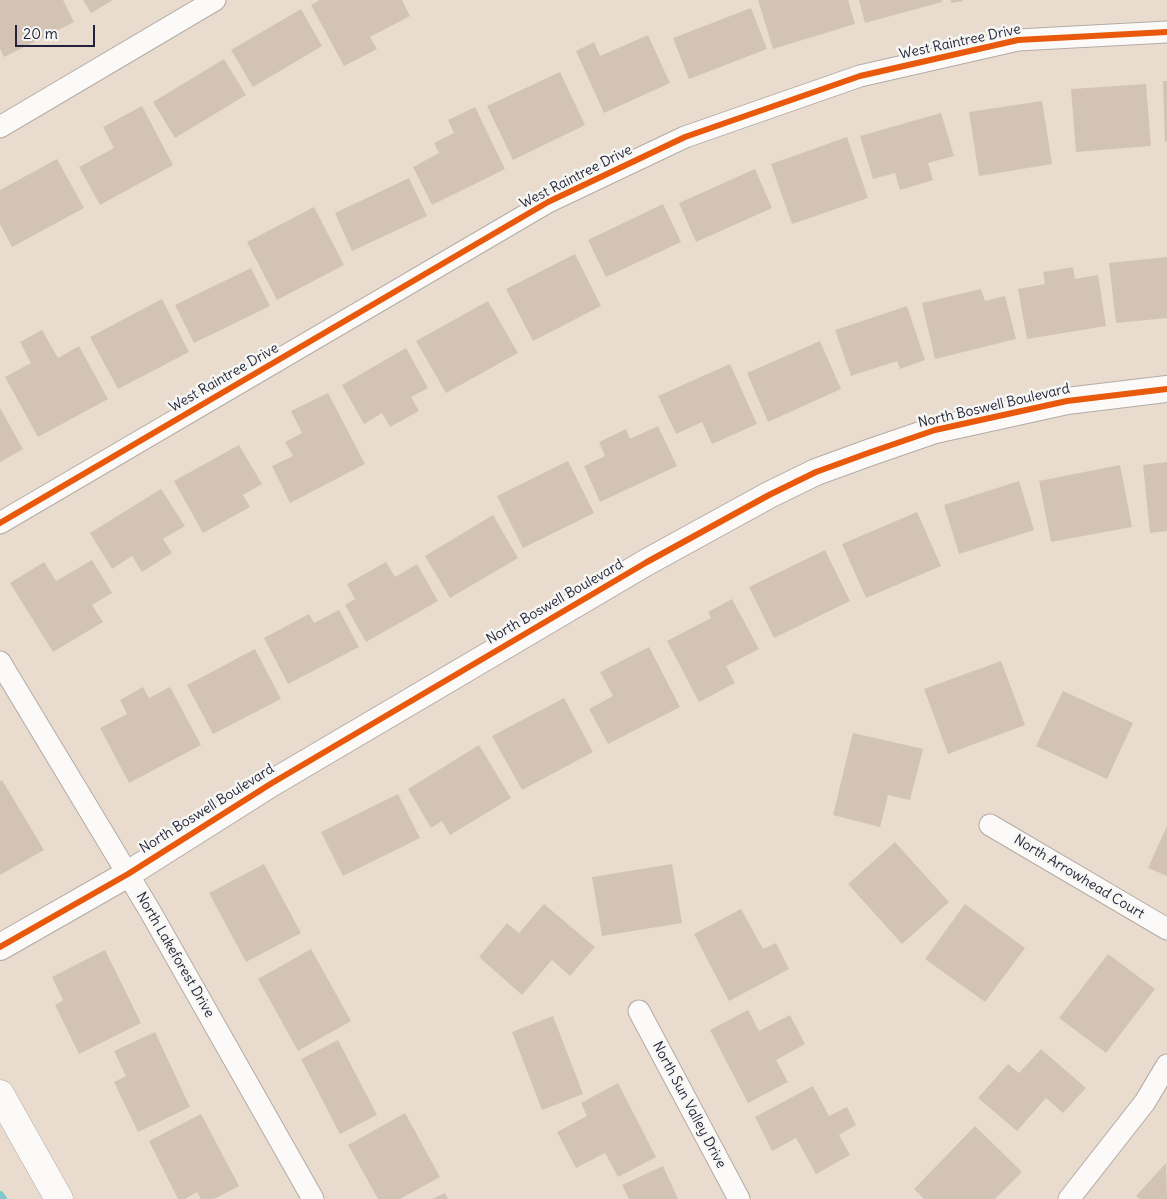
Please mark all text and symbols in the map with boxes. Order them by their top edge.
scale bar [18,15,98,47]
street label: West Raintree Drive [898,21,1022,63]
text: 20 m [23,24,58,43]
street label: West Raintree Drive [517,141,635,213]
street label: West Raintree Drive [166,340,282,416]
street label: North Boswell Boulevard [916,380,1072,432]
street label: North Boswell Boulevard [484,556,626,648]
street label: North Boswell Boulevard [137,761,277,857]
street label: North Arrowhead Court [1011,831,1147,923]
street label: North Lakeforest Drive [132,889,218,1021]
street label: North Sun Valley Drive [648,1039,730,1171]

